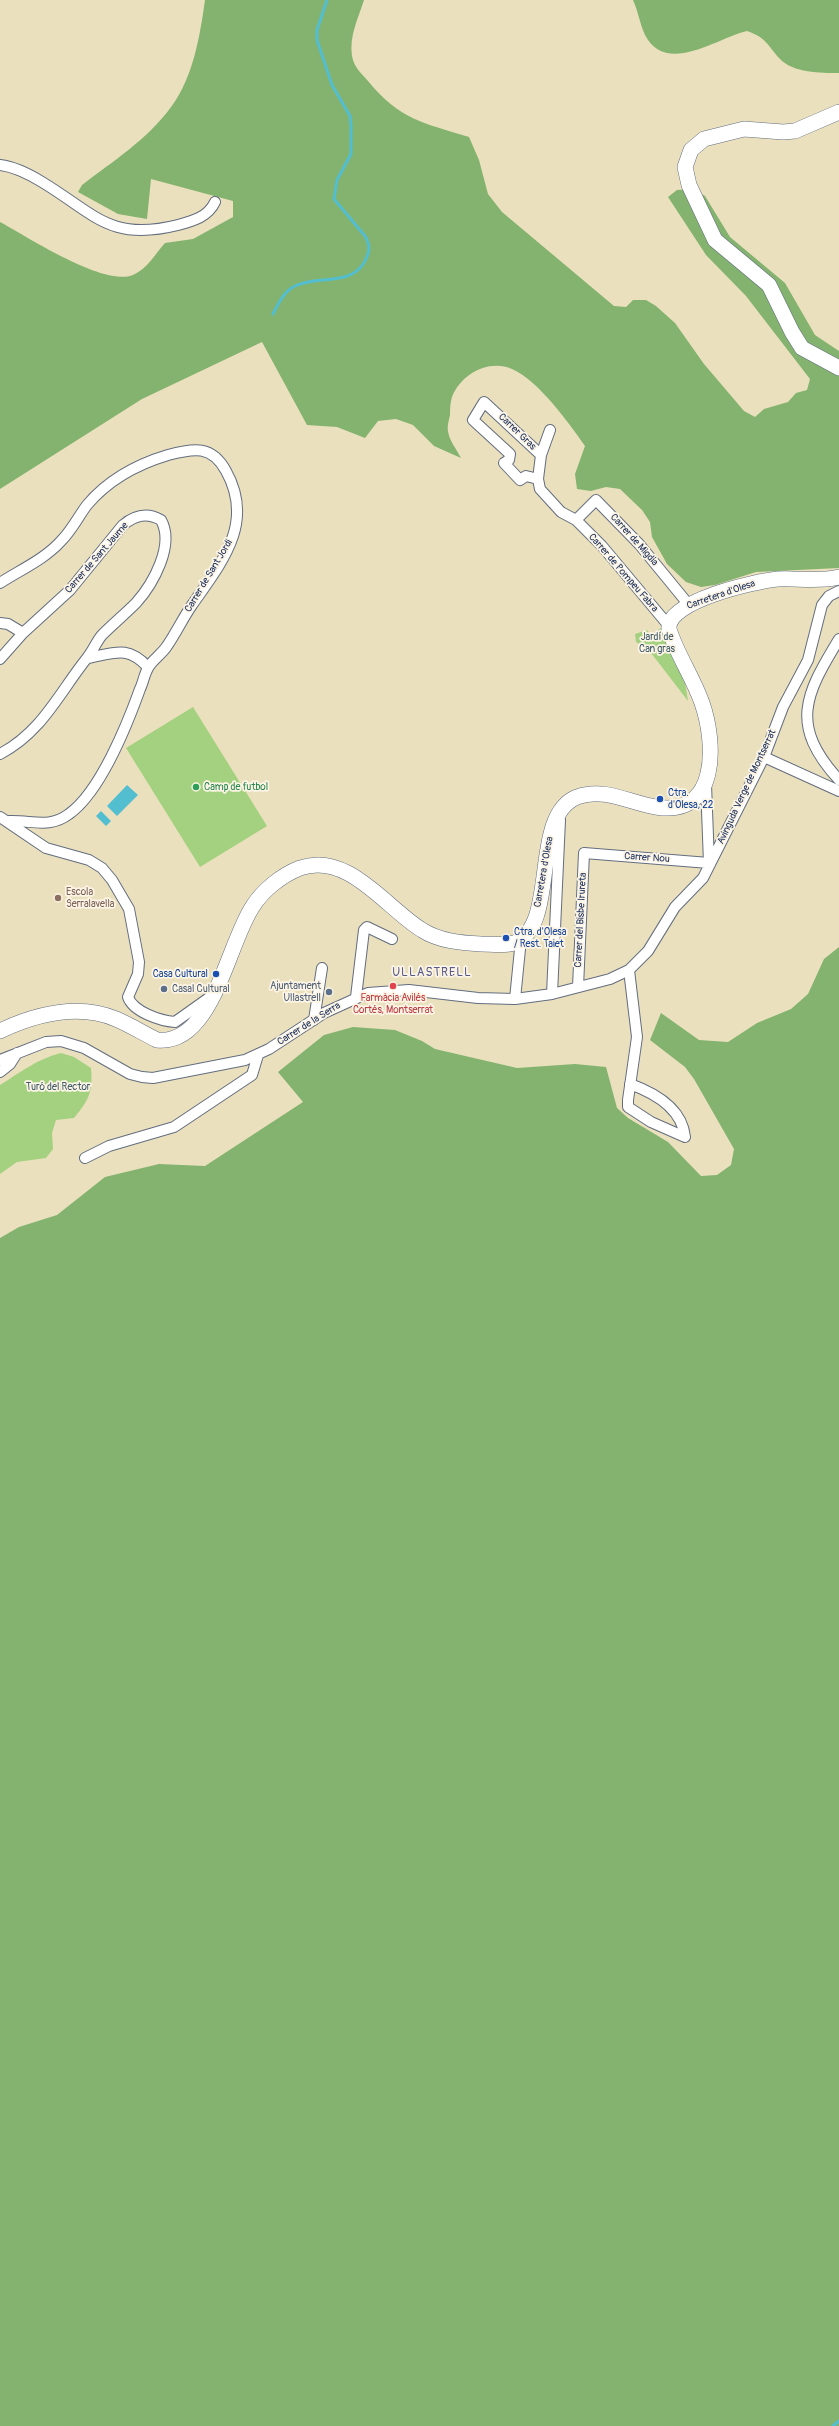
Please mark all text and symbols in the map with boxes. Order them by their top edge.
street label: Carrer Gras [496,411,538,453]
street label: Carrer de Migdia [608,512,660,568]
street label: Carrer de Sant Jaume [63,520,131,596]
street label: Carrer de Pompeu Fabra [586,531,660,615]
street label: Carrer de Sant Jordi [183,537,235,615]
street label: Carretera d'Olesa [685,578,757,612]
park label: Jardí de Can gras [639,631,675,654]
street label: Avinguda Verge de Montserrat [715,728,779,846]
place label: Camp de futbol [204,781,268,793]
marker: Camp de futbol [191,782,201,792]
place label: Ctra. d'Olesa, 22 [668,787,713,810]
marker: Ctra. d'Olesa, 22 [655,794,665,804]
street label: Carretera d'Olesa [532,836,556,908]
street label: Carrer Nou [624,850,670,866]
street label: Carrer del Bisbe Irureta [573,872,589,968]
place label: Escola Serralavella [66,886,114,910]
marker: Escola Serralavella [53,893,63,903]
place label: Ctra. d'Olesa / Rest. Taiet [514,926,566,950]
marker: Ctra. d'Olesa / Rest. Taiet [501,933,511,943]
district label: ULLASTRELL [392,966,472,980]
place label: Casa Cultural [153,968,208,980]
marker: Casa Cultural [211,969,221,979]
place label: Ajuntament Ullastrell [270,980,321,1004]
marker: Farmàcia Avilés Cortés, Montserrat [388,981,398,991]
place label: Casal Cultural [172,983,230,995]
marker: Casal Cultural [159,984,169,994]
marker: Ajuntament Ullastrell [324,987,334,997]
place label: Farmàcia Avilés Cortés, Montserrat [353,992,433,1016]
street label: Carrer de la Serra [275,1000,343,1048]
park label: Turó del Rector [26,1081,90,1093]

